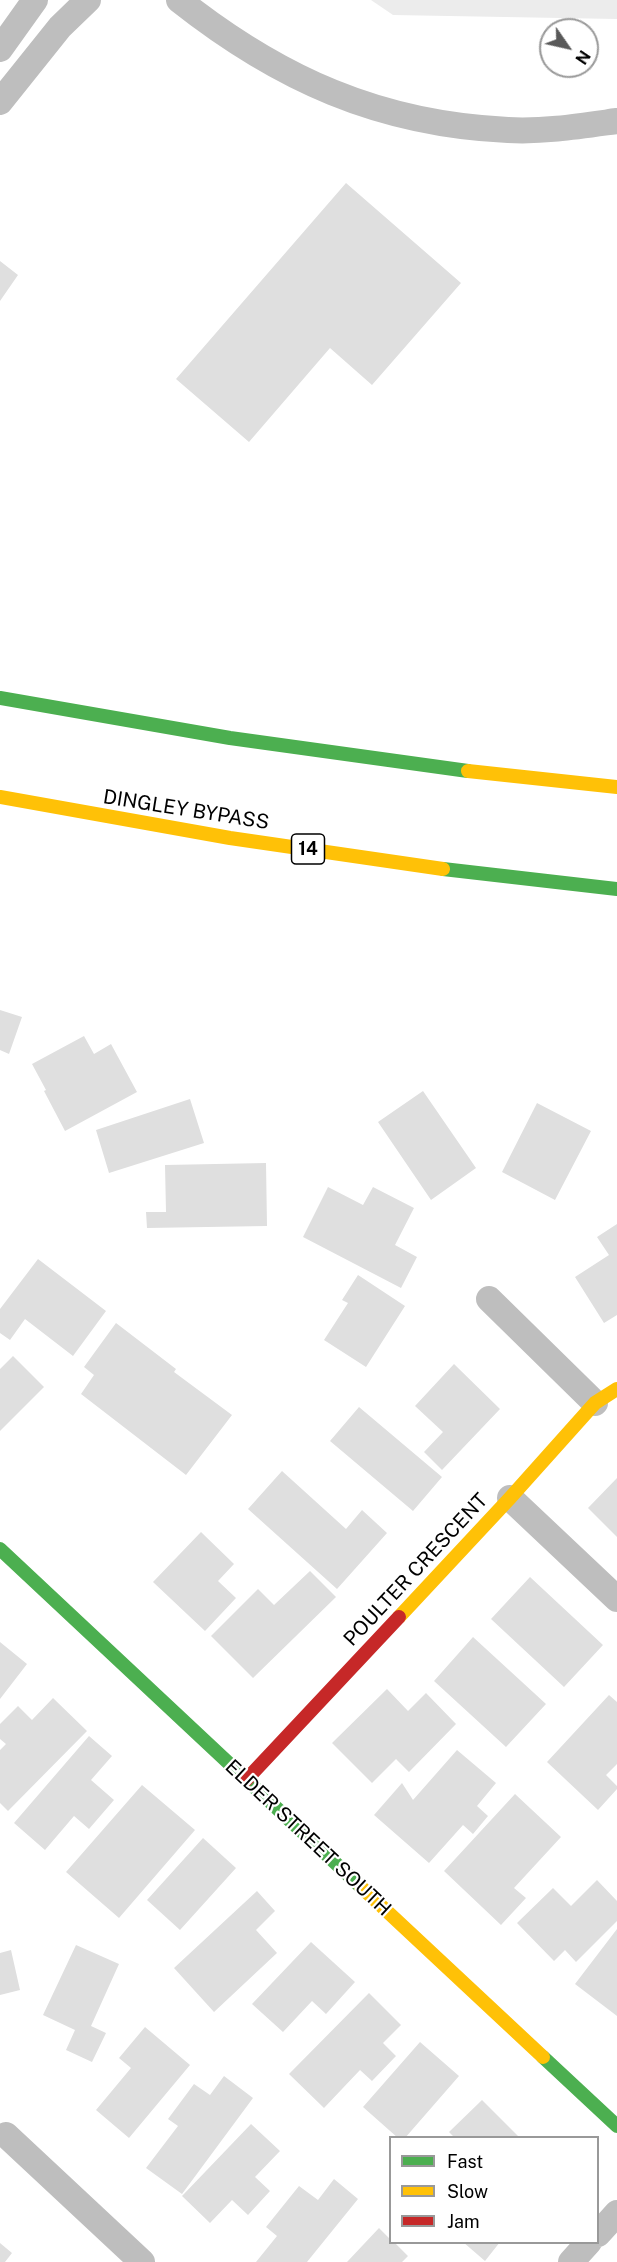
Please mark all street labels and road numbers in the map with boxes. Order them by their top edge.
street label: DINGLEY BYPASS [101,785,271,835]
road number: 14 [292,834,324,864]
street label: POULTER CRESCENT [339,1489,493,1651]
street label: ELDER STREET SOUTH [220,1755,396,1921]

